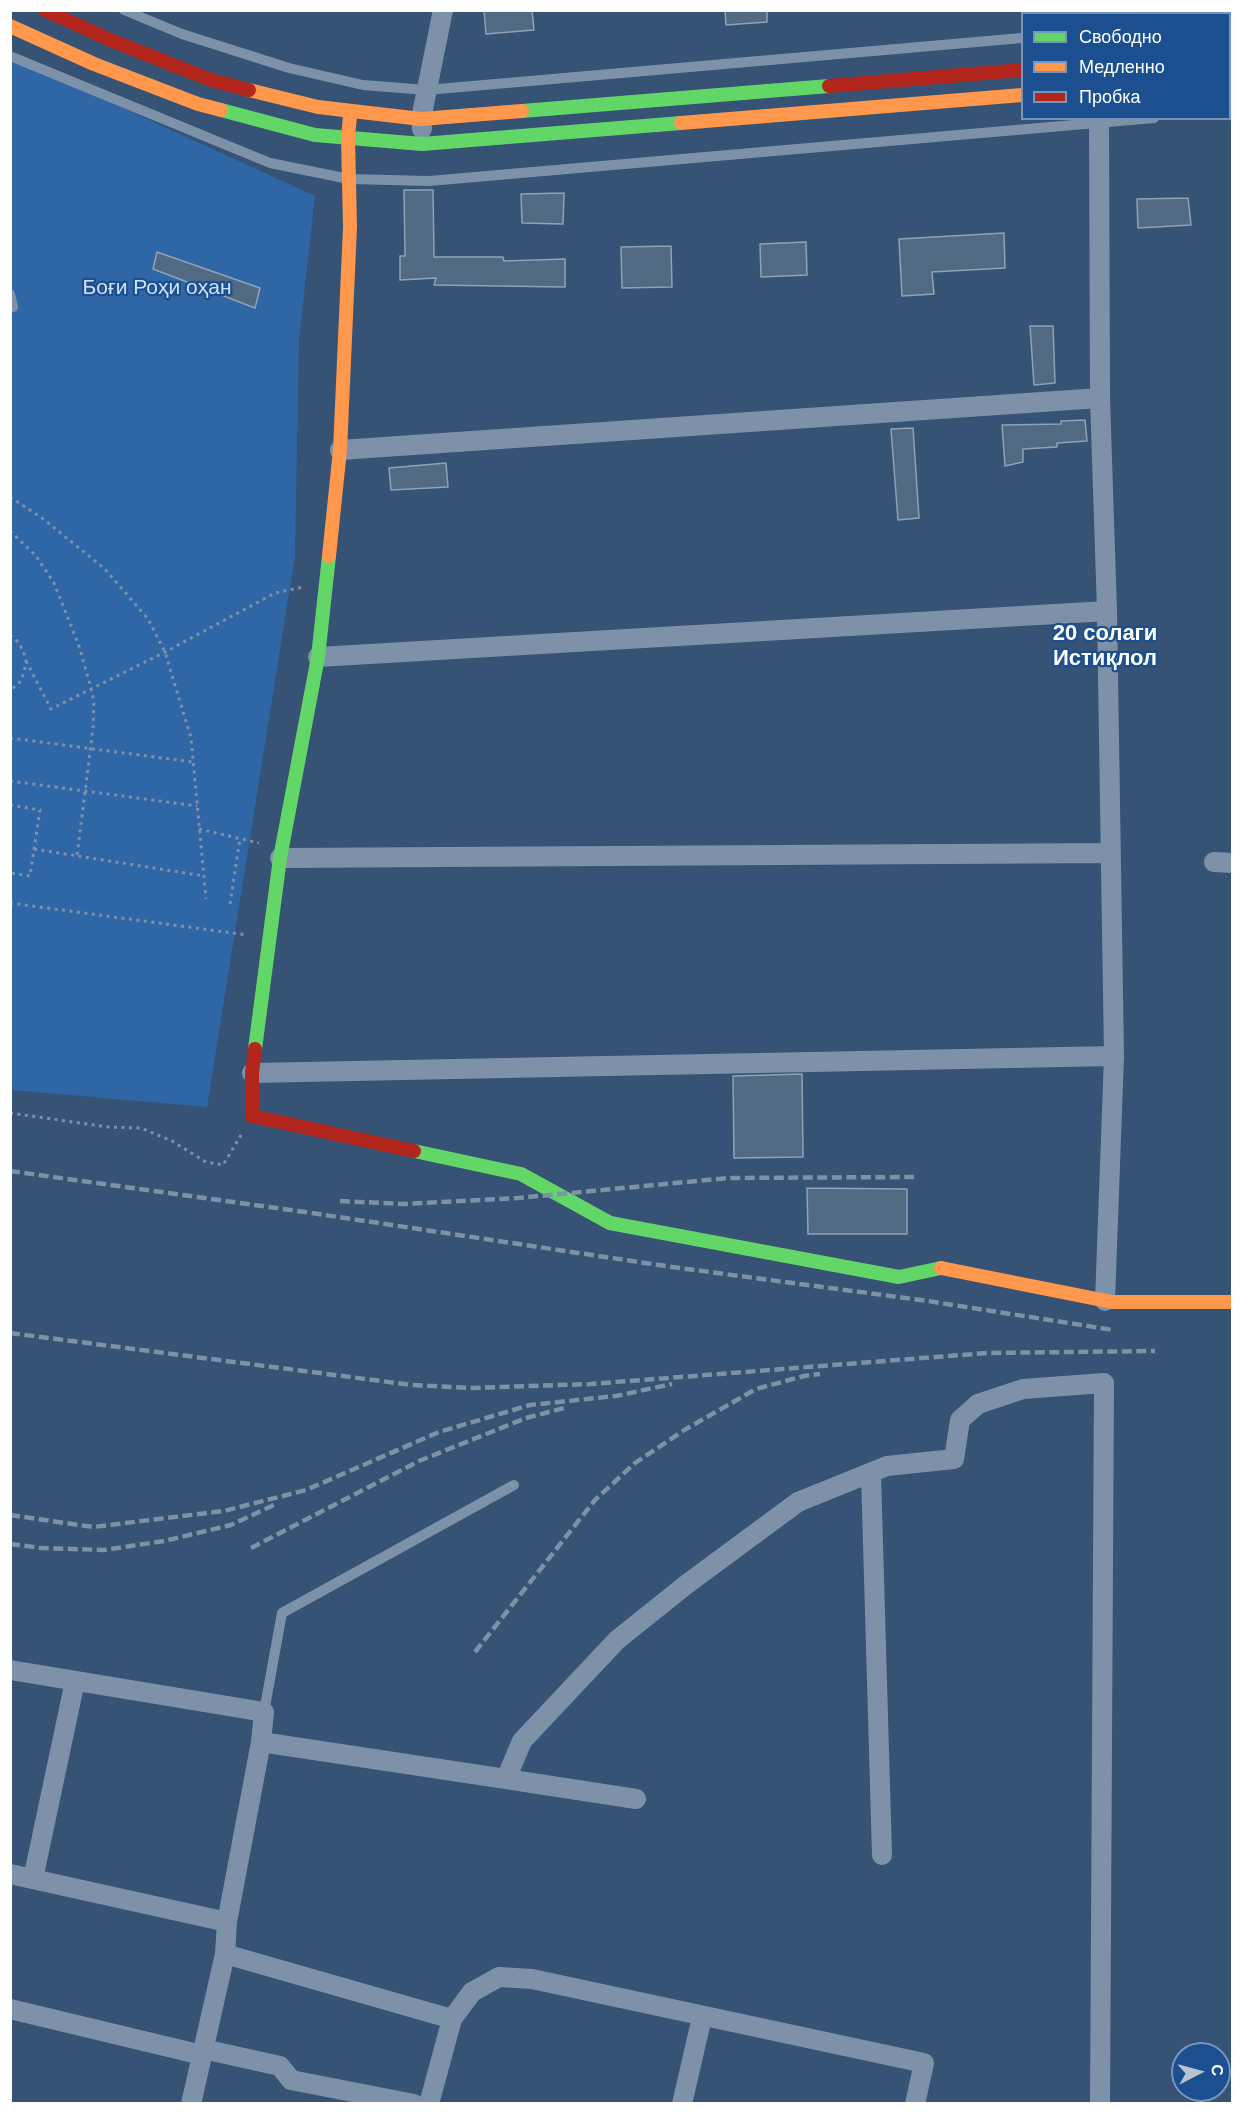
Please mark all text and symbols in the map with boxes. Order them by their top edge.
legend [1021,12,1231,120]
text: Свободно [1079,27,1162,47]
text: Медленно [1079,57,1165,77]
text: Пробка [1079,87,1141,107]
park label: Боғи Роҳи оҳан [83,275,231,301]
district label: 20 солаги Истиқлол [1053,621,1157,672]
north arrow [1171,2042,1231,2102]
text: С [1208,2064,1226,2077]

